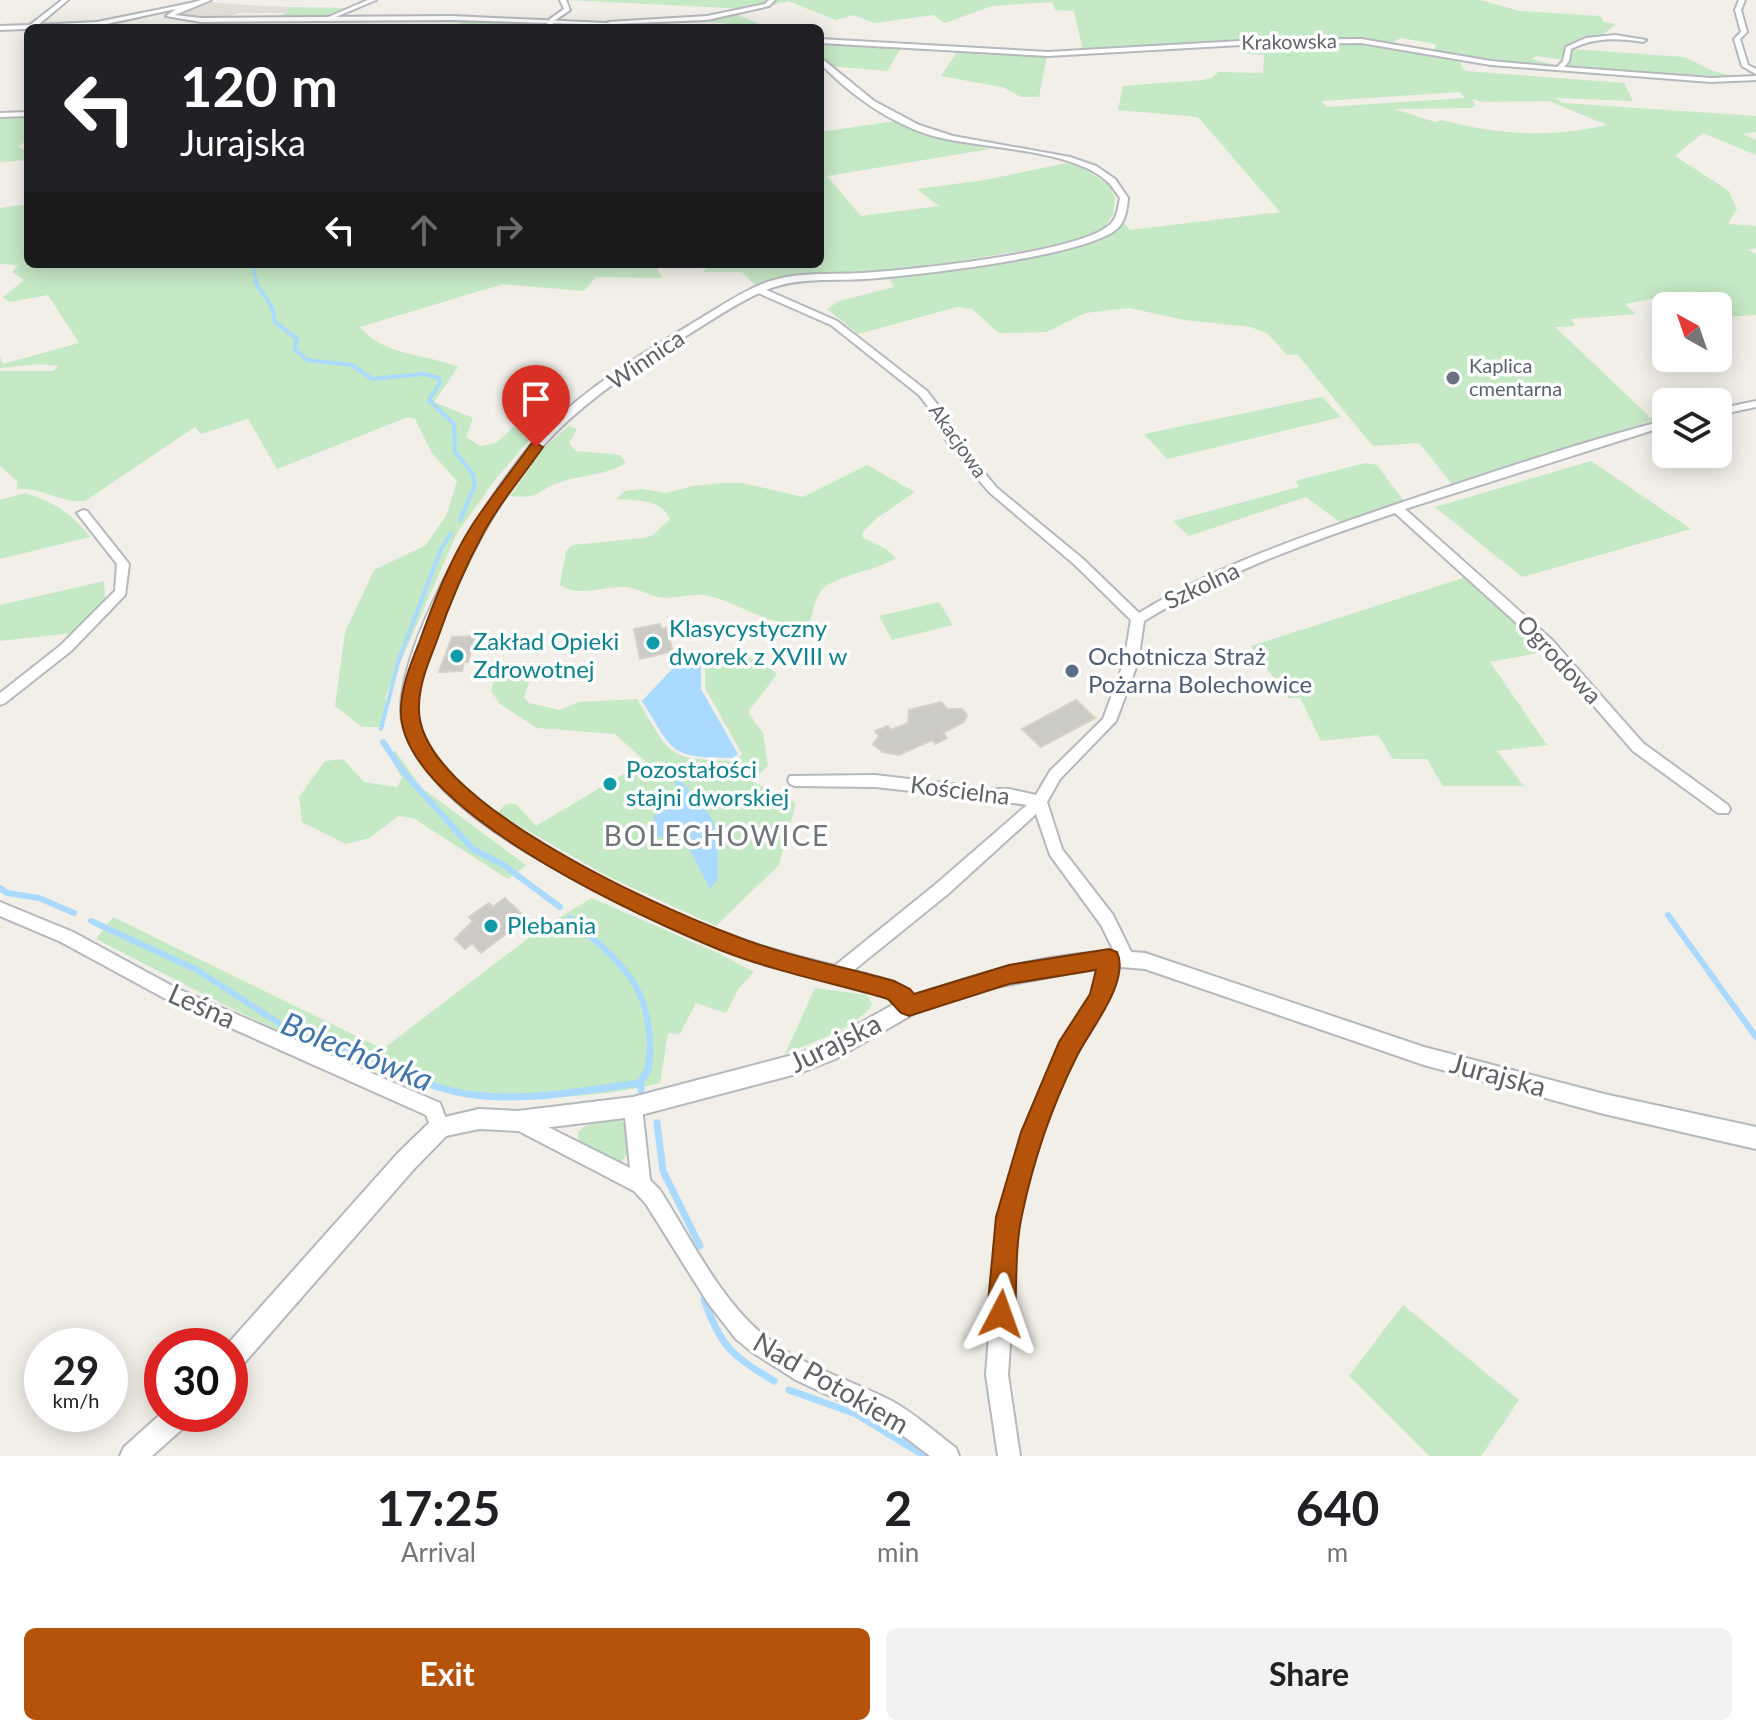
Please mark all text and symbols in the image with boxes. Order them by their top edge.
street label: Krakowska [1241,28,1337,54]
text: 120 m [180,52,338,119]
icon: left [48,56,152,160]
text: Jurajska [180,120,306,164]
icon: left [318,208,362,252]
icon: ahead [402,208,446,252]
icon: right [486,208,530,252]
north arrow [1652,292,1732,372]
map controls [1652,292,1732,468]
street label: Winnica [601,323,689,395]
place label: Kaplica cmentarna [1469,353,1562,400]
pin [502,365,570,447]
marker: Kaplica cmentarna [1444,369,1462,387]
icon: arrive [514,377,558,421]
button: layers [1652,388,1732,468]
street label: Akacjowa [925,399,993,482]
street label: Szkolna [1159,555,1244,615]
street label: Ogrodowa [1512,609,1608,709]
place label: Klasycystyczny dworek z XVIII w [669,613,848,670]
place label: Zakład Opieki Zdrowotnej [473,626,619,683]
marker: Klasycystyczny dworek z XVIII w [644,634,662,652]
place label: Ochotnicza Straż Pożarna Bolechowice [1088,641,1312,698]
marker: Zakład Opieki Zdrowotnej [448,647,466,665]
marker: Ochotnicza Straż Pożarna Bolechowice [1063,662,1081,680]
place label: Pozostałości stajni dworskiej [626,754,789,811]
street label: Kościelna [909,769,1012,810]
marker: Pozostałości stajni dworskiej [601,775,619,793]
district label: BOLECHOWICE [604,818,830,852]
place label: Plebania [507,910,596,939]
marker: Plebania [482,917,500,935]
street label: Leśna [164,975,241,1035]
water label: Bolechówka [276,1003,439,1099]
street label: Jurajska [783,1005,886,1079]
street label: Jurajska [1447,1045,1550,1103]
position arrow [959,1272,1043,1356]
street label: Nad Potokiem [748,1324,915,1440]
speed limit sign: 30 [144,1328,248,1432]
text: 29 [53,1346,99,1394]
text: km/h [53,1388,99,1412]
text: 17:25 [377,1479,500,1536]
text: 2 [884,1479,912,1536]
text: 640 [1296,1479,1379,1536]
text: Arrival [401,1536,476,1568]
text: min [877,1536,919,1568]
text: m [1327,1536,1348,1568]
button: Exit [24,1628,870,1720]
button: Share [886,1628,1732,1720]

